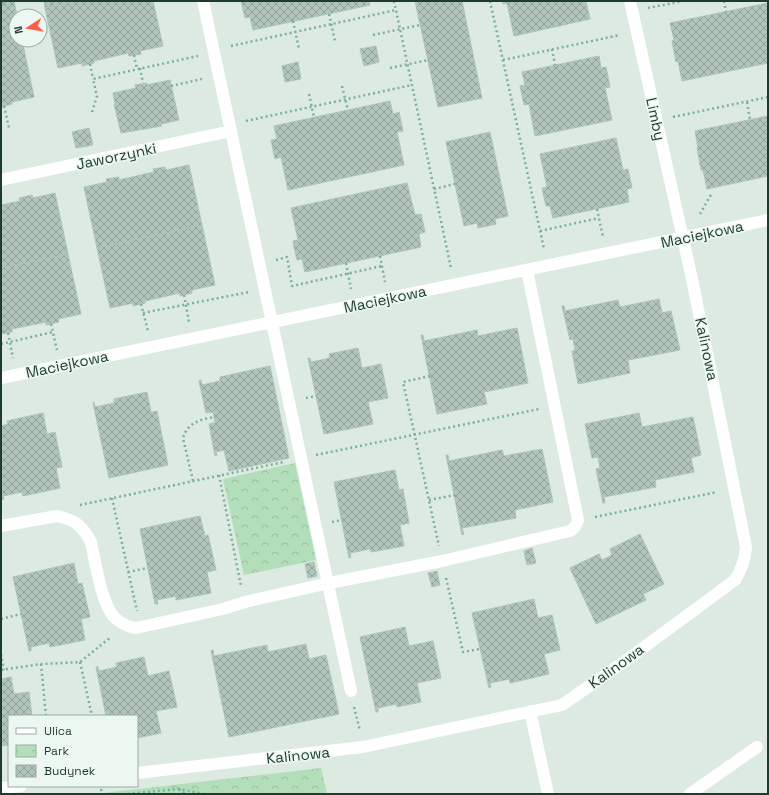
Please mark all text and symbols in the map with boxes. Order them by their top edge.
north arrow [8,8,48,48]
text: N [11,25,26,35]
street label: Limby [642,96,670,142]
street label: Jaworzynki [74,138,158,174]
street label: Maciejkowa [659,216,745,252]
street label: Maciejkowa [342,281,428,317]
street label: Kalinowa [691,316,723,383]
street label: Maciejkowa [24,346,110,382]
street label: Kalinowa [585,639,648,692]
legend [8,715,138,787]
text: Ulica [44,723,72,739]
street label: Kalinowa [265,742,331,768]
text: Park [44,743,69,759]
text: Budynek [44,763,96,779]

